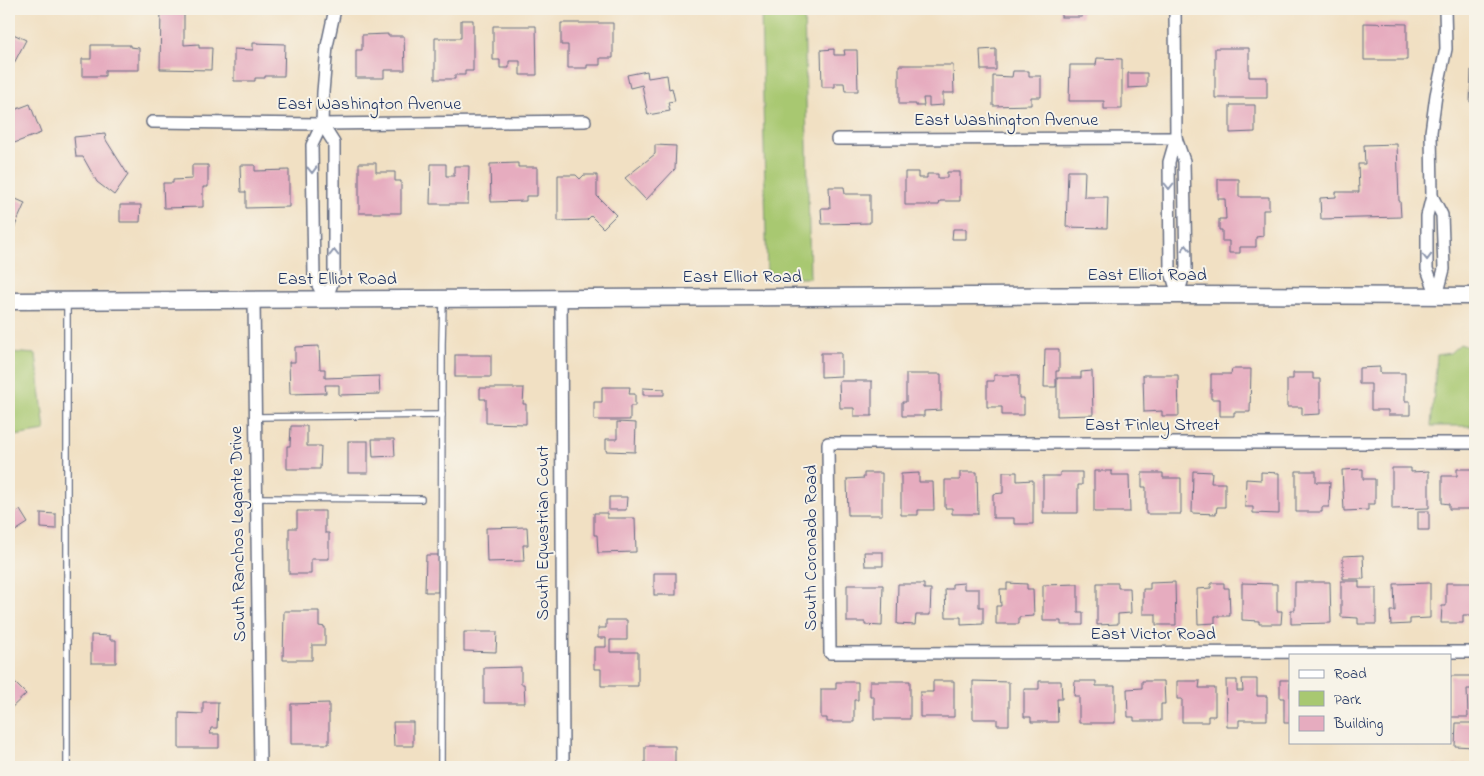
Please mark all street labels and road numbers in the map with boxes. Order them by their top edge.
street label: East Washington Avenue [277,92,462,119]
street label: East Washington Avenue [914,108,1099,135]
street label: East Elliot Road [1087,263,1207,289]
street label: East Elliot Road [682,265,802,291]
street label: East Elliot Road [277,267,397,293]
street label: East Finley Street [1084,413,1220,439]
street label: South Ranchos Legante Drive [224,425,255,642]
street label: South Equestrian Court [531,445,557,621]
street label: South Coronado Road [799,465,825,631]
street label: East Victor Road [1090,622,1216,648]

